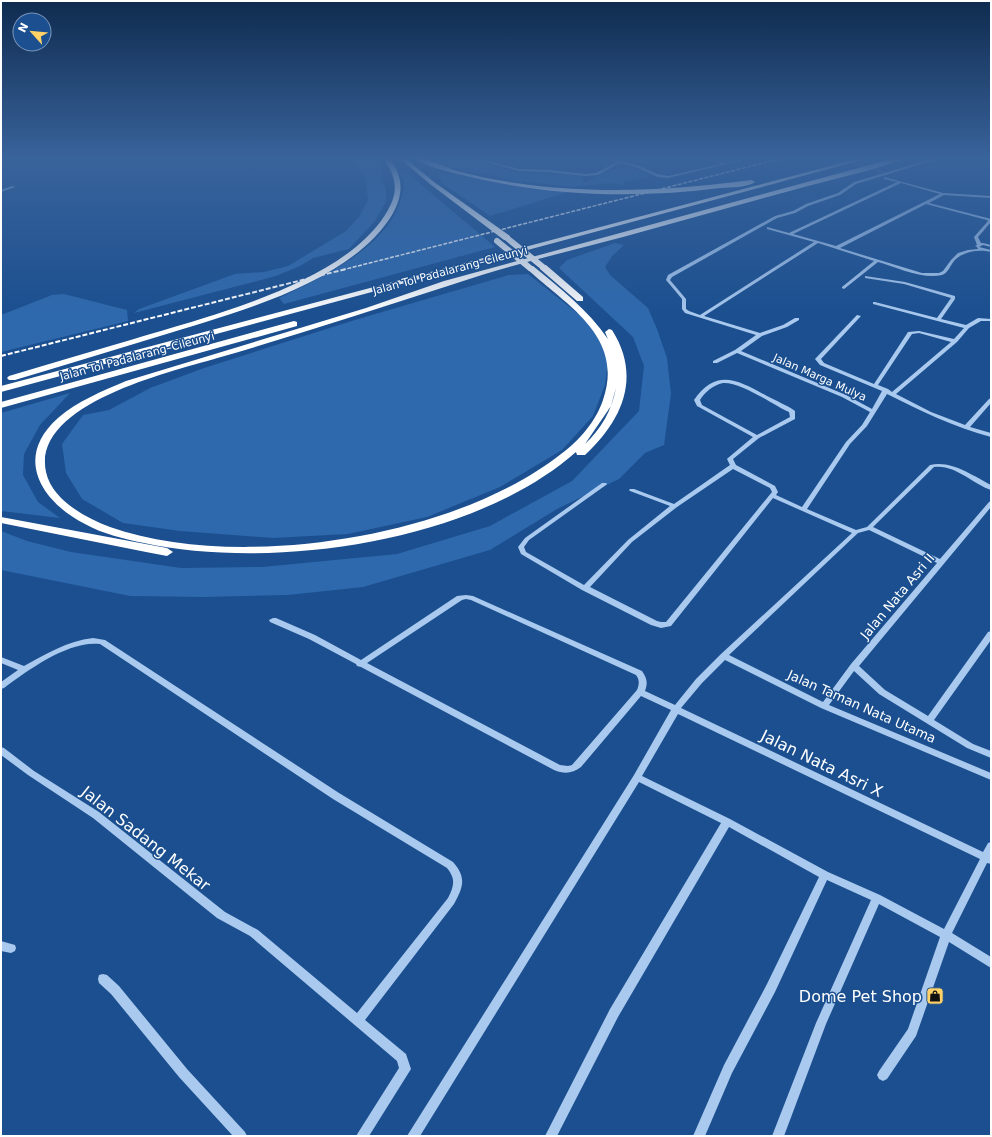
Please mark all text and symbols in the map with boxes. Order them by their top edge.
north arrow [12,12,52,52]
text: N [16,21,31,35]
street label: Jalan Tol Padalarang–Cileunyi [370,244,529,298]
street label: Jalan Tol Padalarang–Cileunyi [57,330,216,384]
street label: Jalan Marga Mulya [770,351,868,404]
street label: Jalan Nata Asri II [857,550,938,643]
street label: Jalan Taman Nata Utama [784,667,938,746]
street label: Jalan Nata Asri X [757,725,886,801]
street label: Jalan Sadang Mekar [77,782,214,895]
shop icon: Dome Pet Shop [925,986,945,1006]
place label: Dome Pet Shop [799,987,922,1006]

